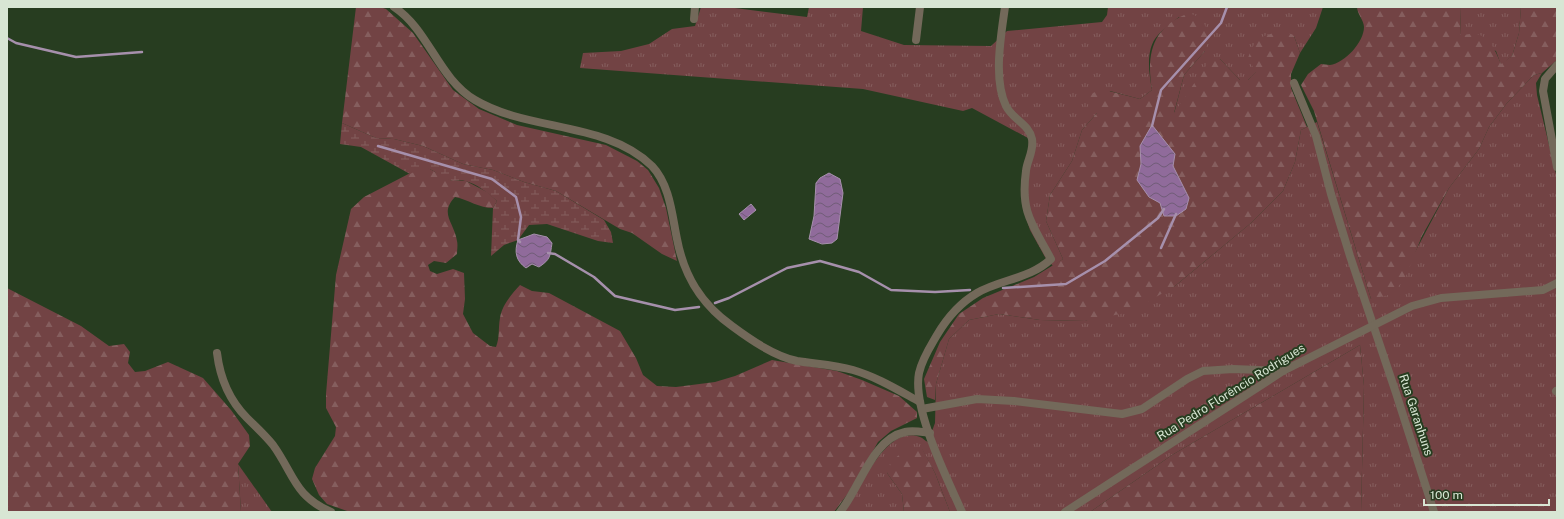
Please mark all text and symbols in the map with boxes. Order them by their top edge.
street label: Rua Pedro Florêncio Rodrigues [1155,341,1307,443]
street label: Rua Garanhuns [1396,372,1436,458]
scale bar [1424,481,1549,507]
text: 100 m [1430,488,1463,502]

